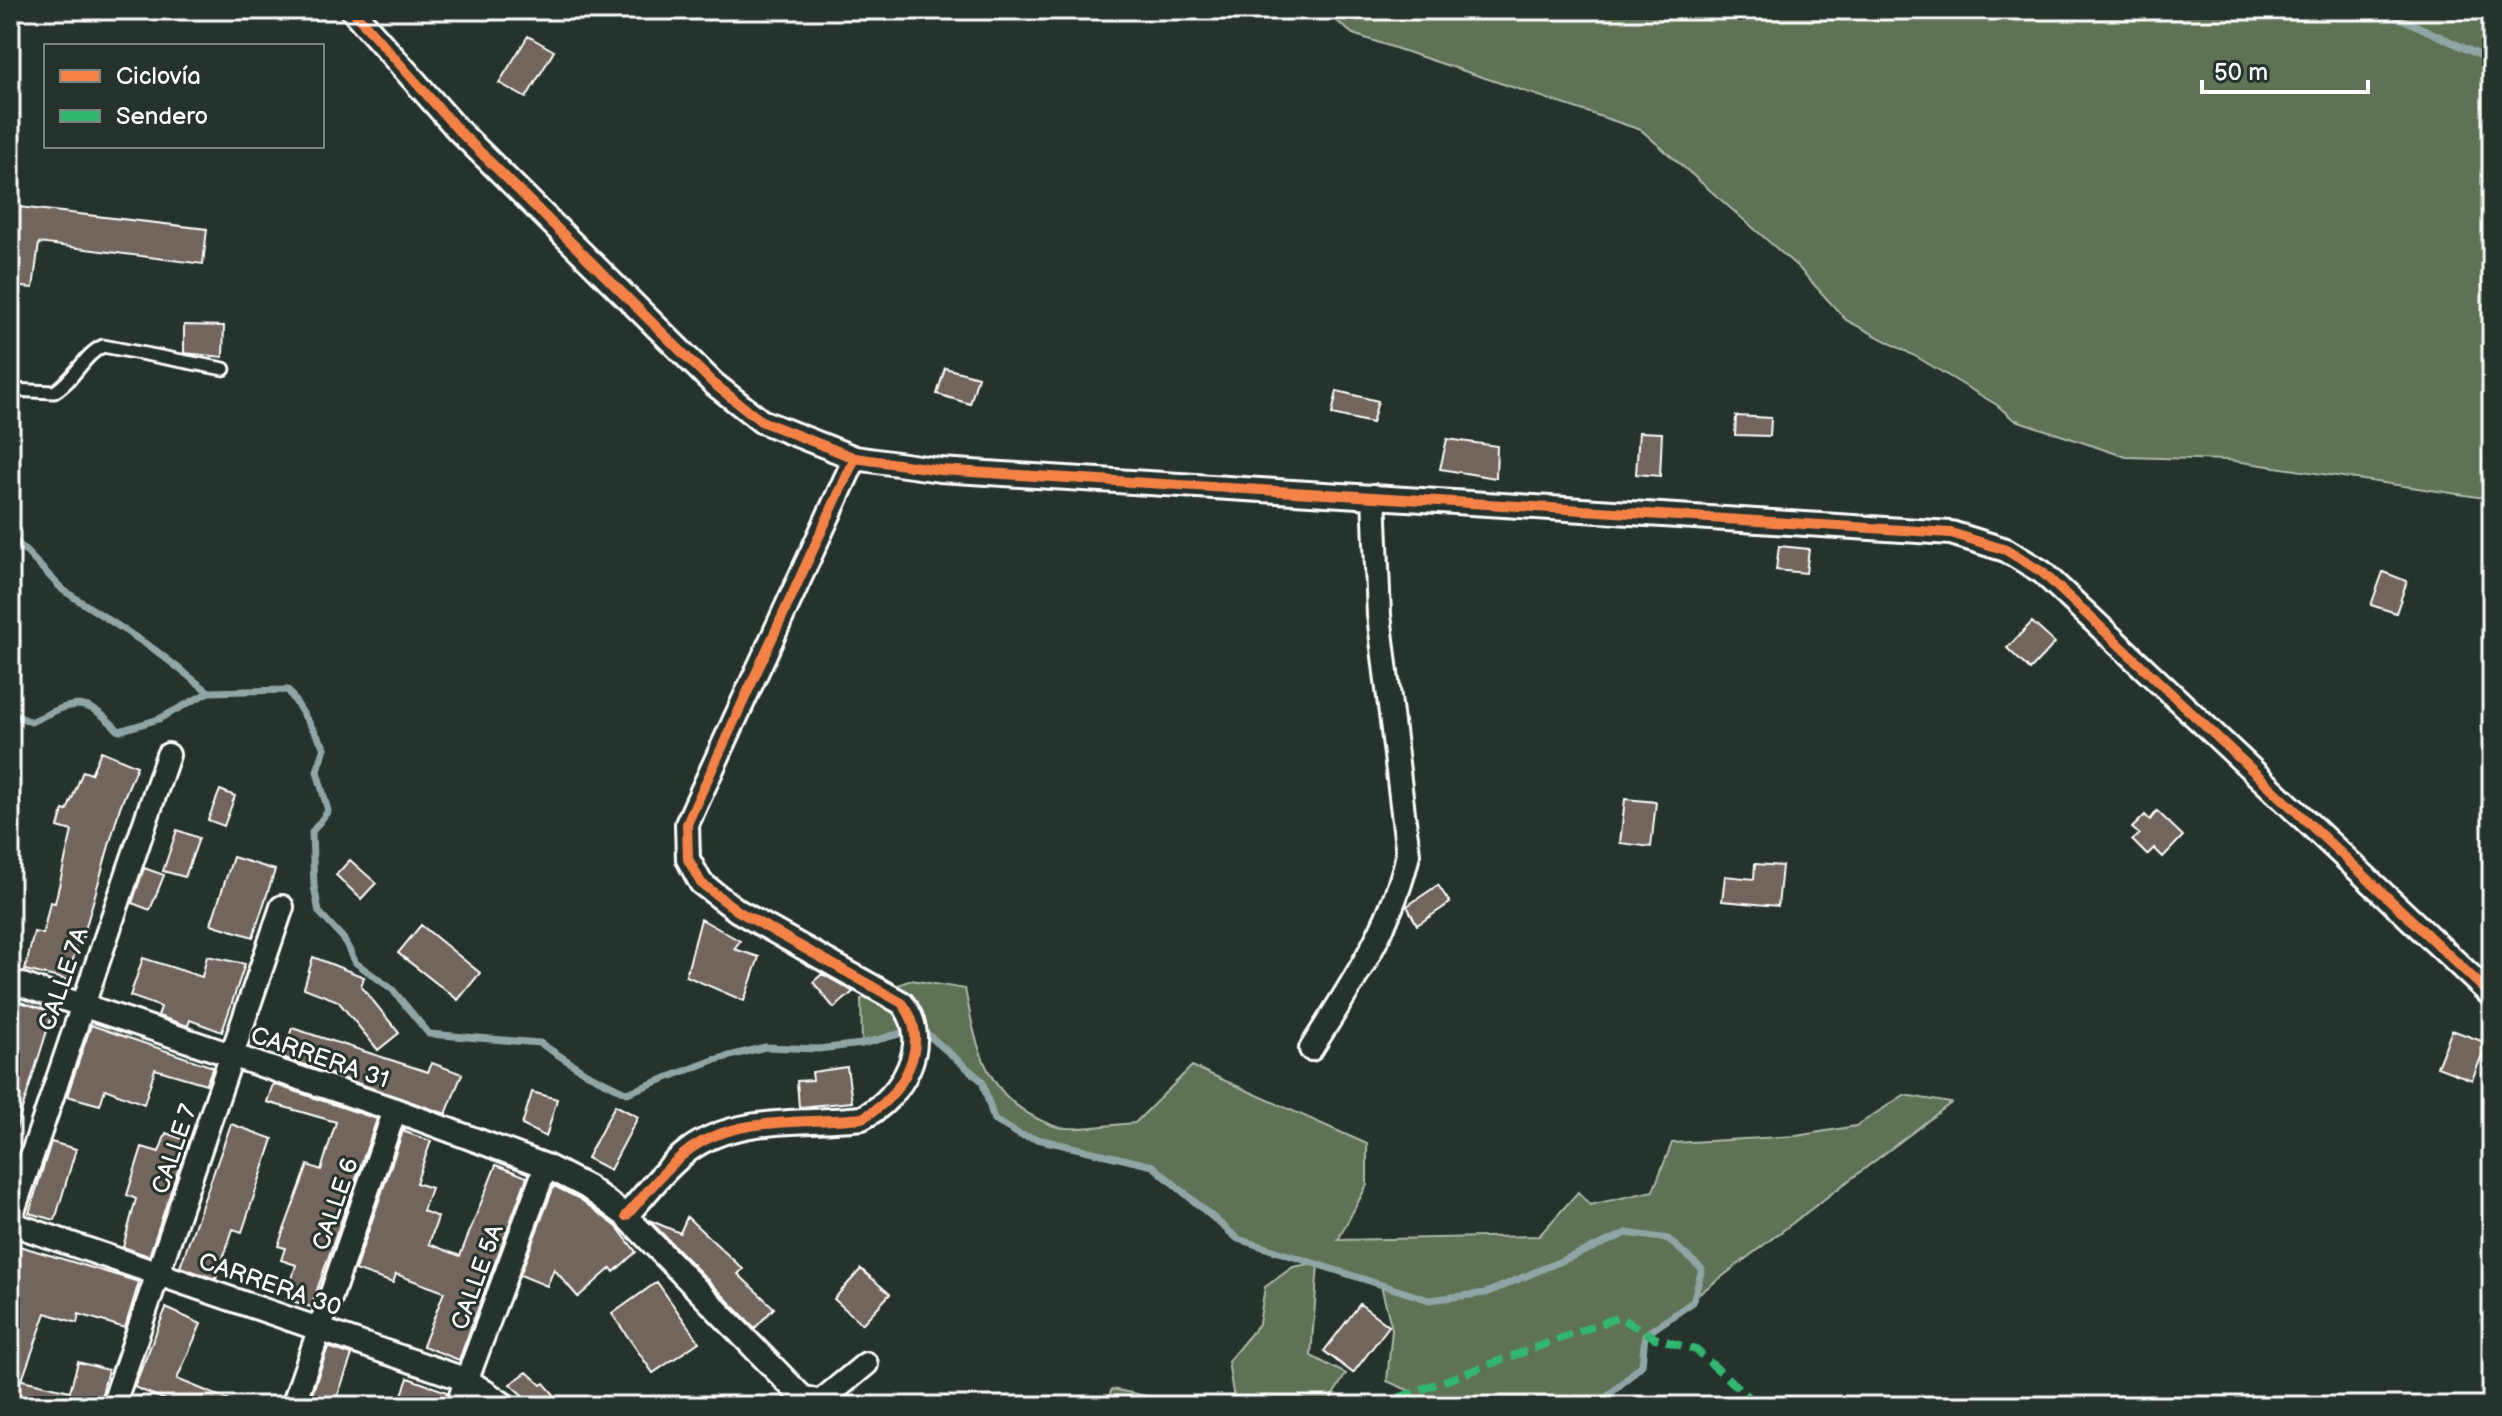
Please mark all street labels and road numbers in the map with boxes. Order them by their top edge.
street label: CALLE 7A [32,923,95,1035]
street label: CARRERA 31 [247,1020,393,1095]
street label: CALLE 7 [146,1100,203,1198]
street label: CALLE 6 [306,1154,365,1254]
street label: CALLE 5A [445,1220,510,1334]
street label: CARRERA 30 [195,1247,345,1322]

